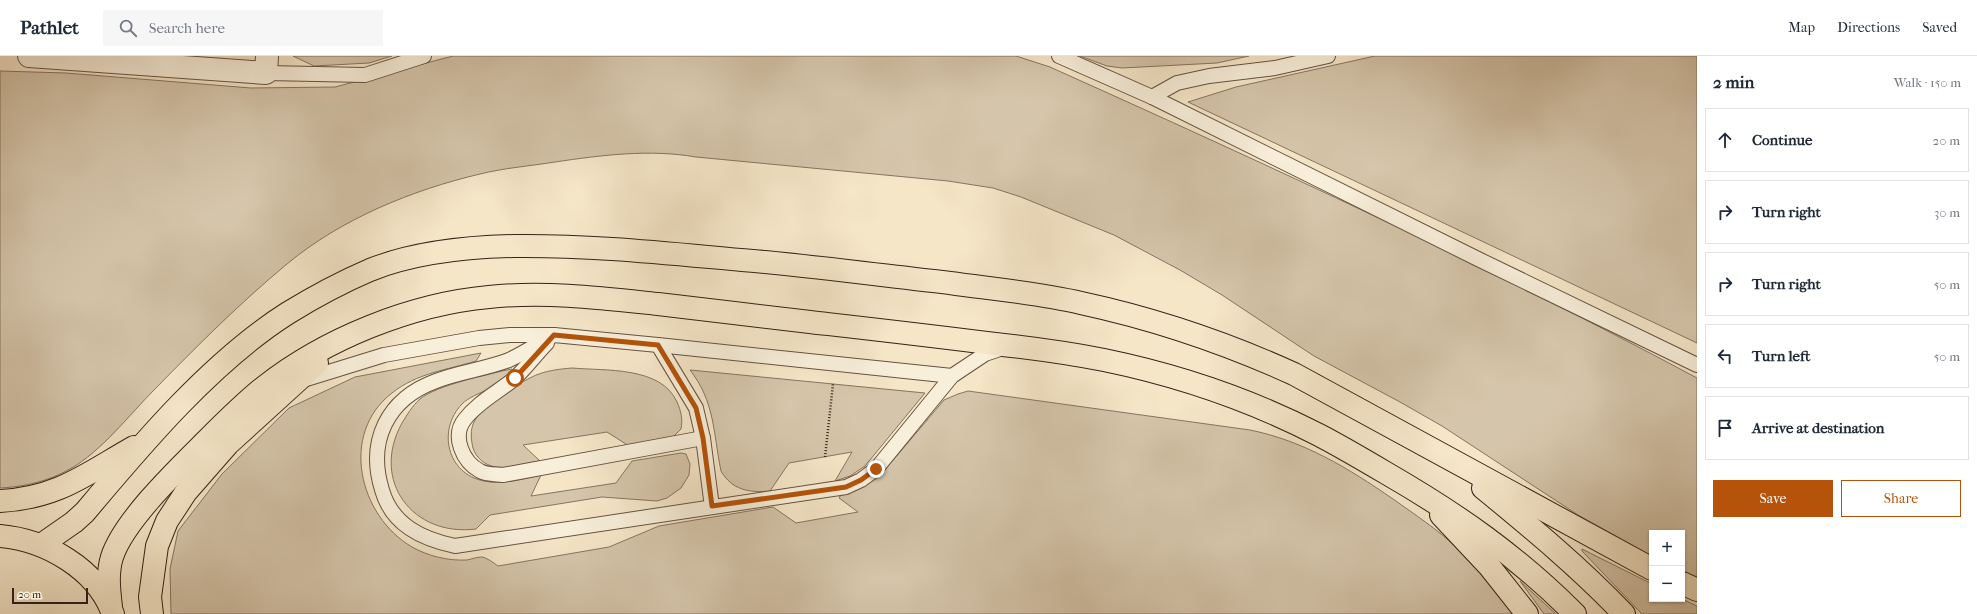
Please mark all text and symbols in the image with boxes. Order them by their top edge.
search box [103,10,383,46]
text: Pathlet [20,17,79,39]
icon: search [117,17,139,39]
text: Search here [149,19,225,37]
text: Map [1788,19,1815,36]
text: Directions [1837,19,1900,36]
text: Saved [1922,19,1957,36]
text: 2 min [1713,72,1754,92]
text: Walk · 150 m [1894,75,1961,90]
icon: ahead [1714,129,1736,151]
text: Continue [1752,131,1812,149]
text: 20 m [1933,133,1960,148]
icon: right [1714,201,1736,223]
text: Turn right [1752,203,1821,221]
text: 30 m [1934,205,1960,220]
icon: right [1714,273,1736,295]
text: Turn right [1752,275,1821,293]
text: 50 m [1934,277,1960,292]
icon: left [1714,345,1736,367]
text: Turn left [1752,347,1810,365]
text: 50 m [1934,349,1960,364]
route start [506,369,524,387]
icon: arrive [1714,417,1736,439]
text: Arrive at destination [1752,419,1884,437]
route end [867,460,885,478]
button: Save [1713,480,1833,517]
button: Share [1841,480,1961,517]
map controls [1649,530,1685,602]
button: + [1649,530,1685,566]
button: − [1649,566,1685,602]
scale bar [12,586,88,605]
text: 20 m [18,588,41,601]

